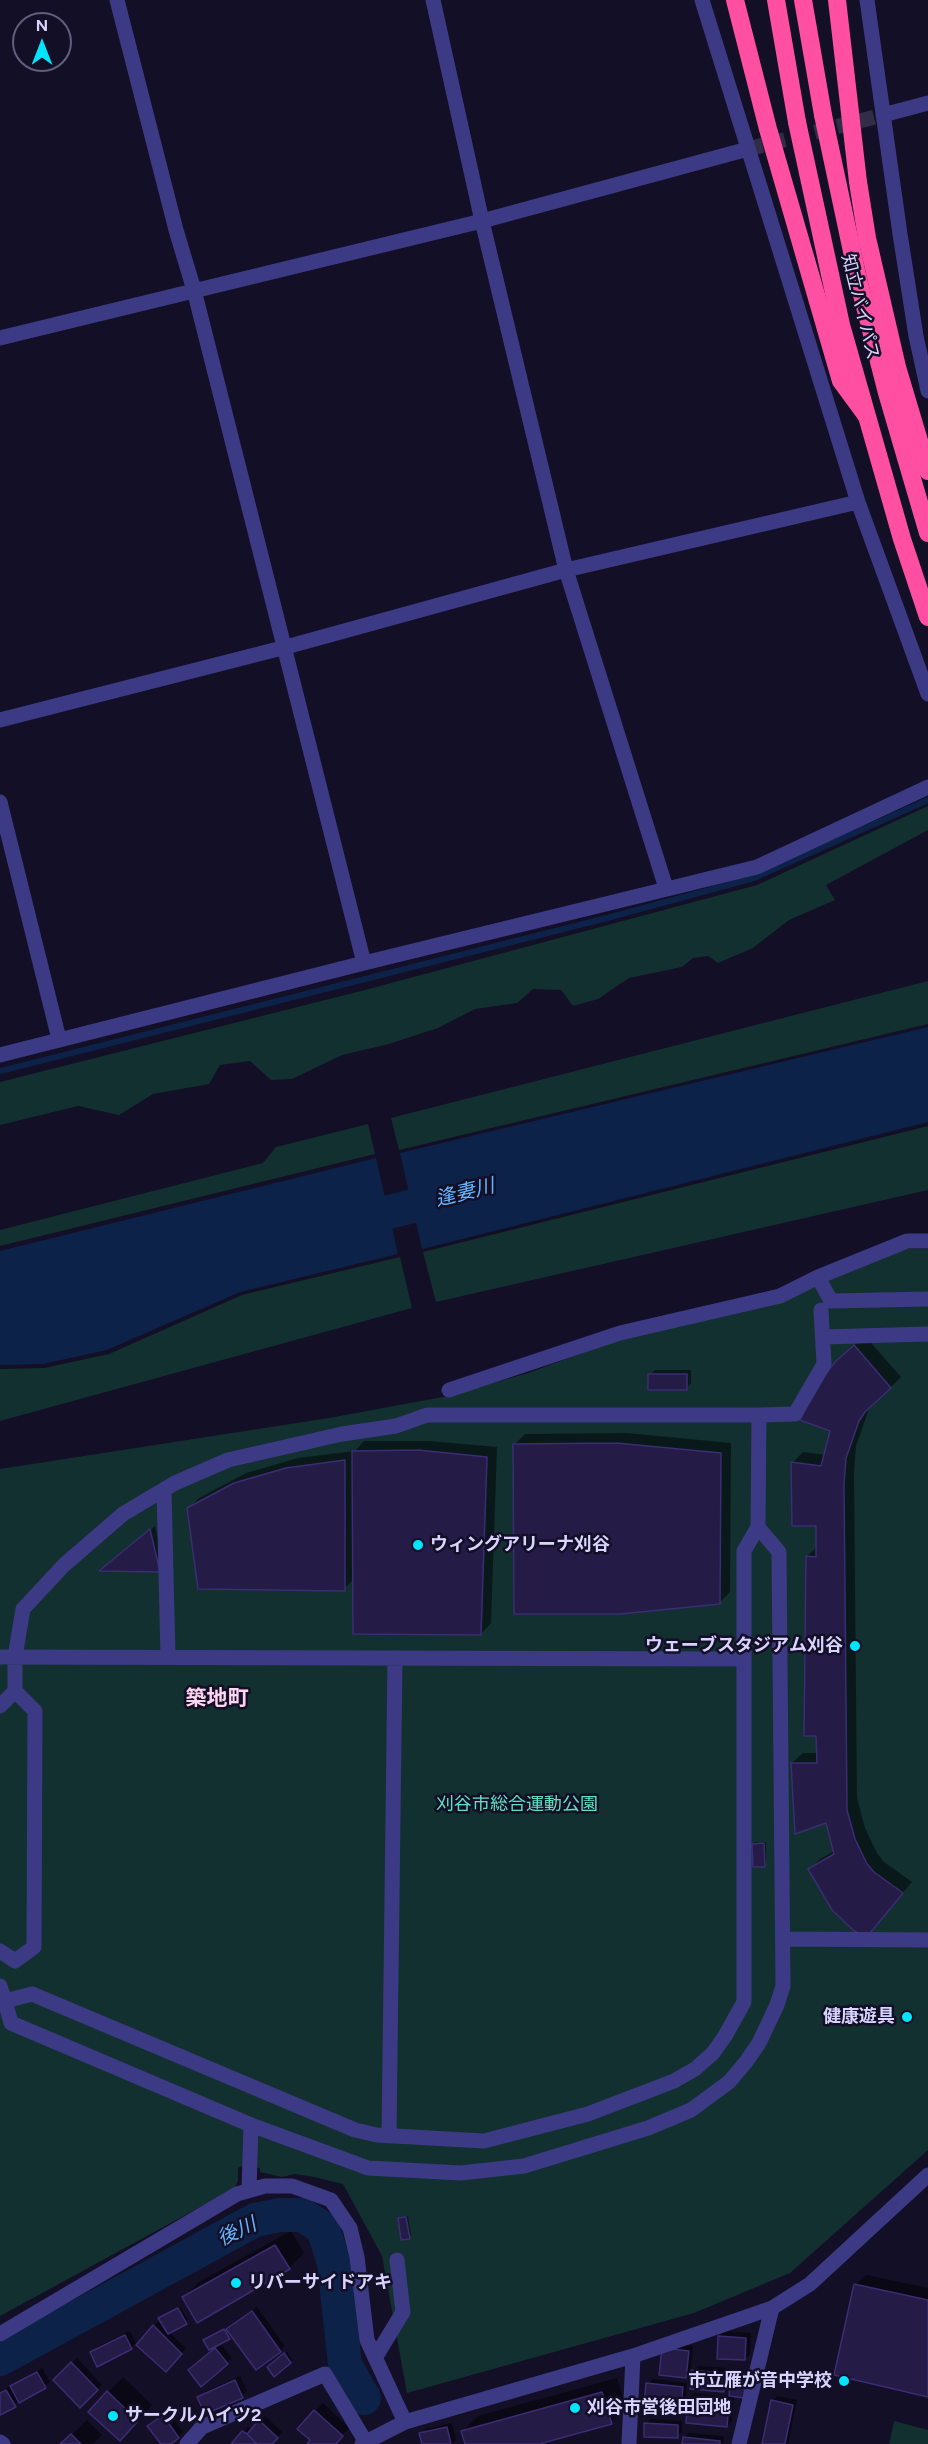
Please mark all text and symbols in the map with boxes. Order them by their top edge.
north arrow [12,12,72,72]
text: N [36,16,48,35]
street label: 知立バイパス [836,252,884,362]
water label: 逢妻川 [433,1174,497,1212]
place label: ウィングアリーナ刈谷 [430,1534,610,1556]
marker: ウィングアリーナ刈谷 [411,1538,425,1552]
place label: ウェーブスタジアム刈谷 [645,1635,843,1657]
marker: ウェーブスタジアム刈谷 [848,1639,862,1653]
district label: 築地町 [186,1686,248,1712]
park label: 刈谷市総合運動公園 [436,1794,598,1816]
place label: 健康遊具 [823,2006,895,2028]
marker: 健康遊具 [900,2010,914,2024]
water label: 後川 [214,2213,260,2251]
place label: リバーサイドアキ [248,2272,392,2294]
marker: リバーサイドアキ [229,2276,243,2290]
place label: 市立雁が音中学校 [688,2370,832,2392]
marker: 市立雁が音中学校 [837,2374,851,2388]
place label: 刈谷市営後田団地 [587,2397,731,2419]
marker: 刈谷市営後田団地 [568,2401,582,2415]
place label: サークルハイツ2 [125,2405,261,2427]
marker: サークルハイツ2 [106,2409,120,2423]

